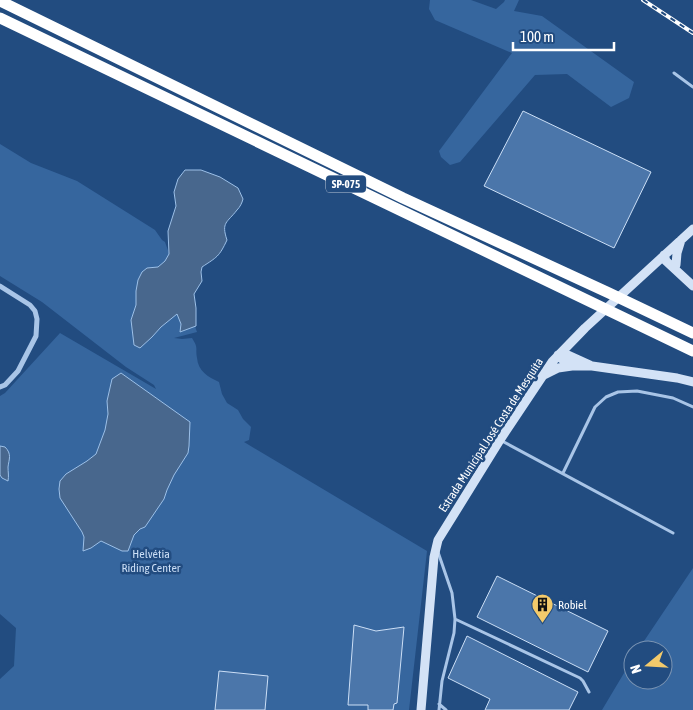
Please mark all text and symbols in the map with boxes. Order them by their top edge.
scale bar [513,20,614,52]
text: 100 m [520,28,554,45]
road number: SP-075 [326,175,366,192]
street label: Estrada Municipal José Costa de Mesquita [436,355,546,515]
park label: Helvétia Riding Center [122,547,181,575]
building icon: Robiel [530,593,554,624]
place label: Robiel [558,598,588,612]
north arrow [623,640,673,690]
text: N [627,663,645,675]

